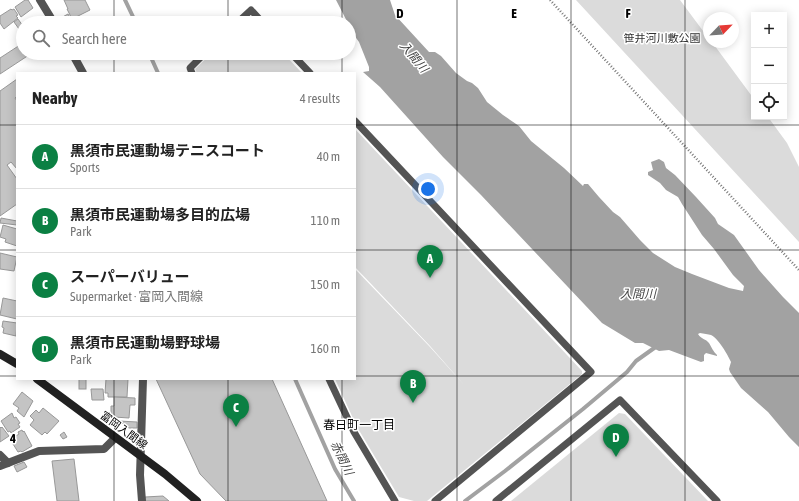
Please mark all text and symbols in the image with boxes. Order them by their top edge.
text: D [396,6,404,21]
text: E [511,6,517,21]
text: F [625,6,631,21]
north arrow [703,12,739,48]
map controls [751,12,787,120]
button: + [751,12,787,48]
search box [16,16,356,60]
icon: search [30,27,52,49]
text: Search here [62,30,127,47]
park label: 笹井河川敷公園 [624,32,701,44]
water label: 入間川 [397,39,432,77]
button: − [751,48,787,84]
button: locate [751,84,787,120]
text: Nearby [32,88,78,108]
text: 4 results [300,91,340,106]
text: 黒須市民運動場テニスコート [70,142,265,159]
text: A [42,149,48,164]
text: 40 m [317,149,340,164]
text: Sports [70,160,100,175]
your location [418,179,438,199]
text: 黒須市民運動場多目的広場 [70,206,250,223]
text: B [42,213,48,228]
text: 110 m [311,213,340,228]
text: Park [70,224,92,239]
pin: A [417,245,443,278]
text: スーパーバリュー [70,268,190,285]
text: C [42,277,48,292]
text: 150 m [311,277,340,292]
water label: 入間川 [620,287,658,301]
text: Supermarket · 富岡入間線 [70,289,203,304]
text: 黒須市民運動場野球場 [70,334,220,351]
text: D [41,341,49,356]
text: 160 m [311,341,340,356]
text: Park [70,352,92,367]
pin: B [400,370,426,403]
pin: C [223,394,249,427]
street label: 富岡入間線 [98,409,150,451]
district label: 春日町一丁目 [323,418,395,432]
pin: D [603,424,629,457]
text: 4 [9,431,16,446]
water label: 赤間川 [328,439,357,479]

